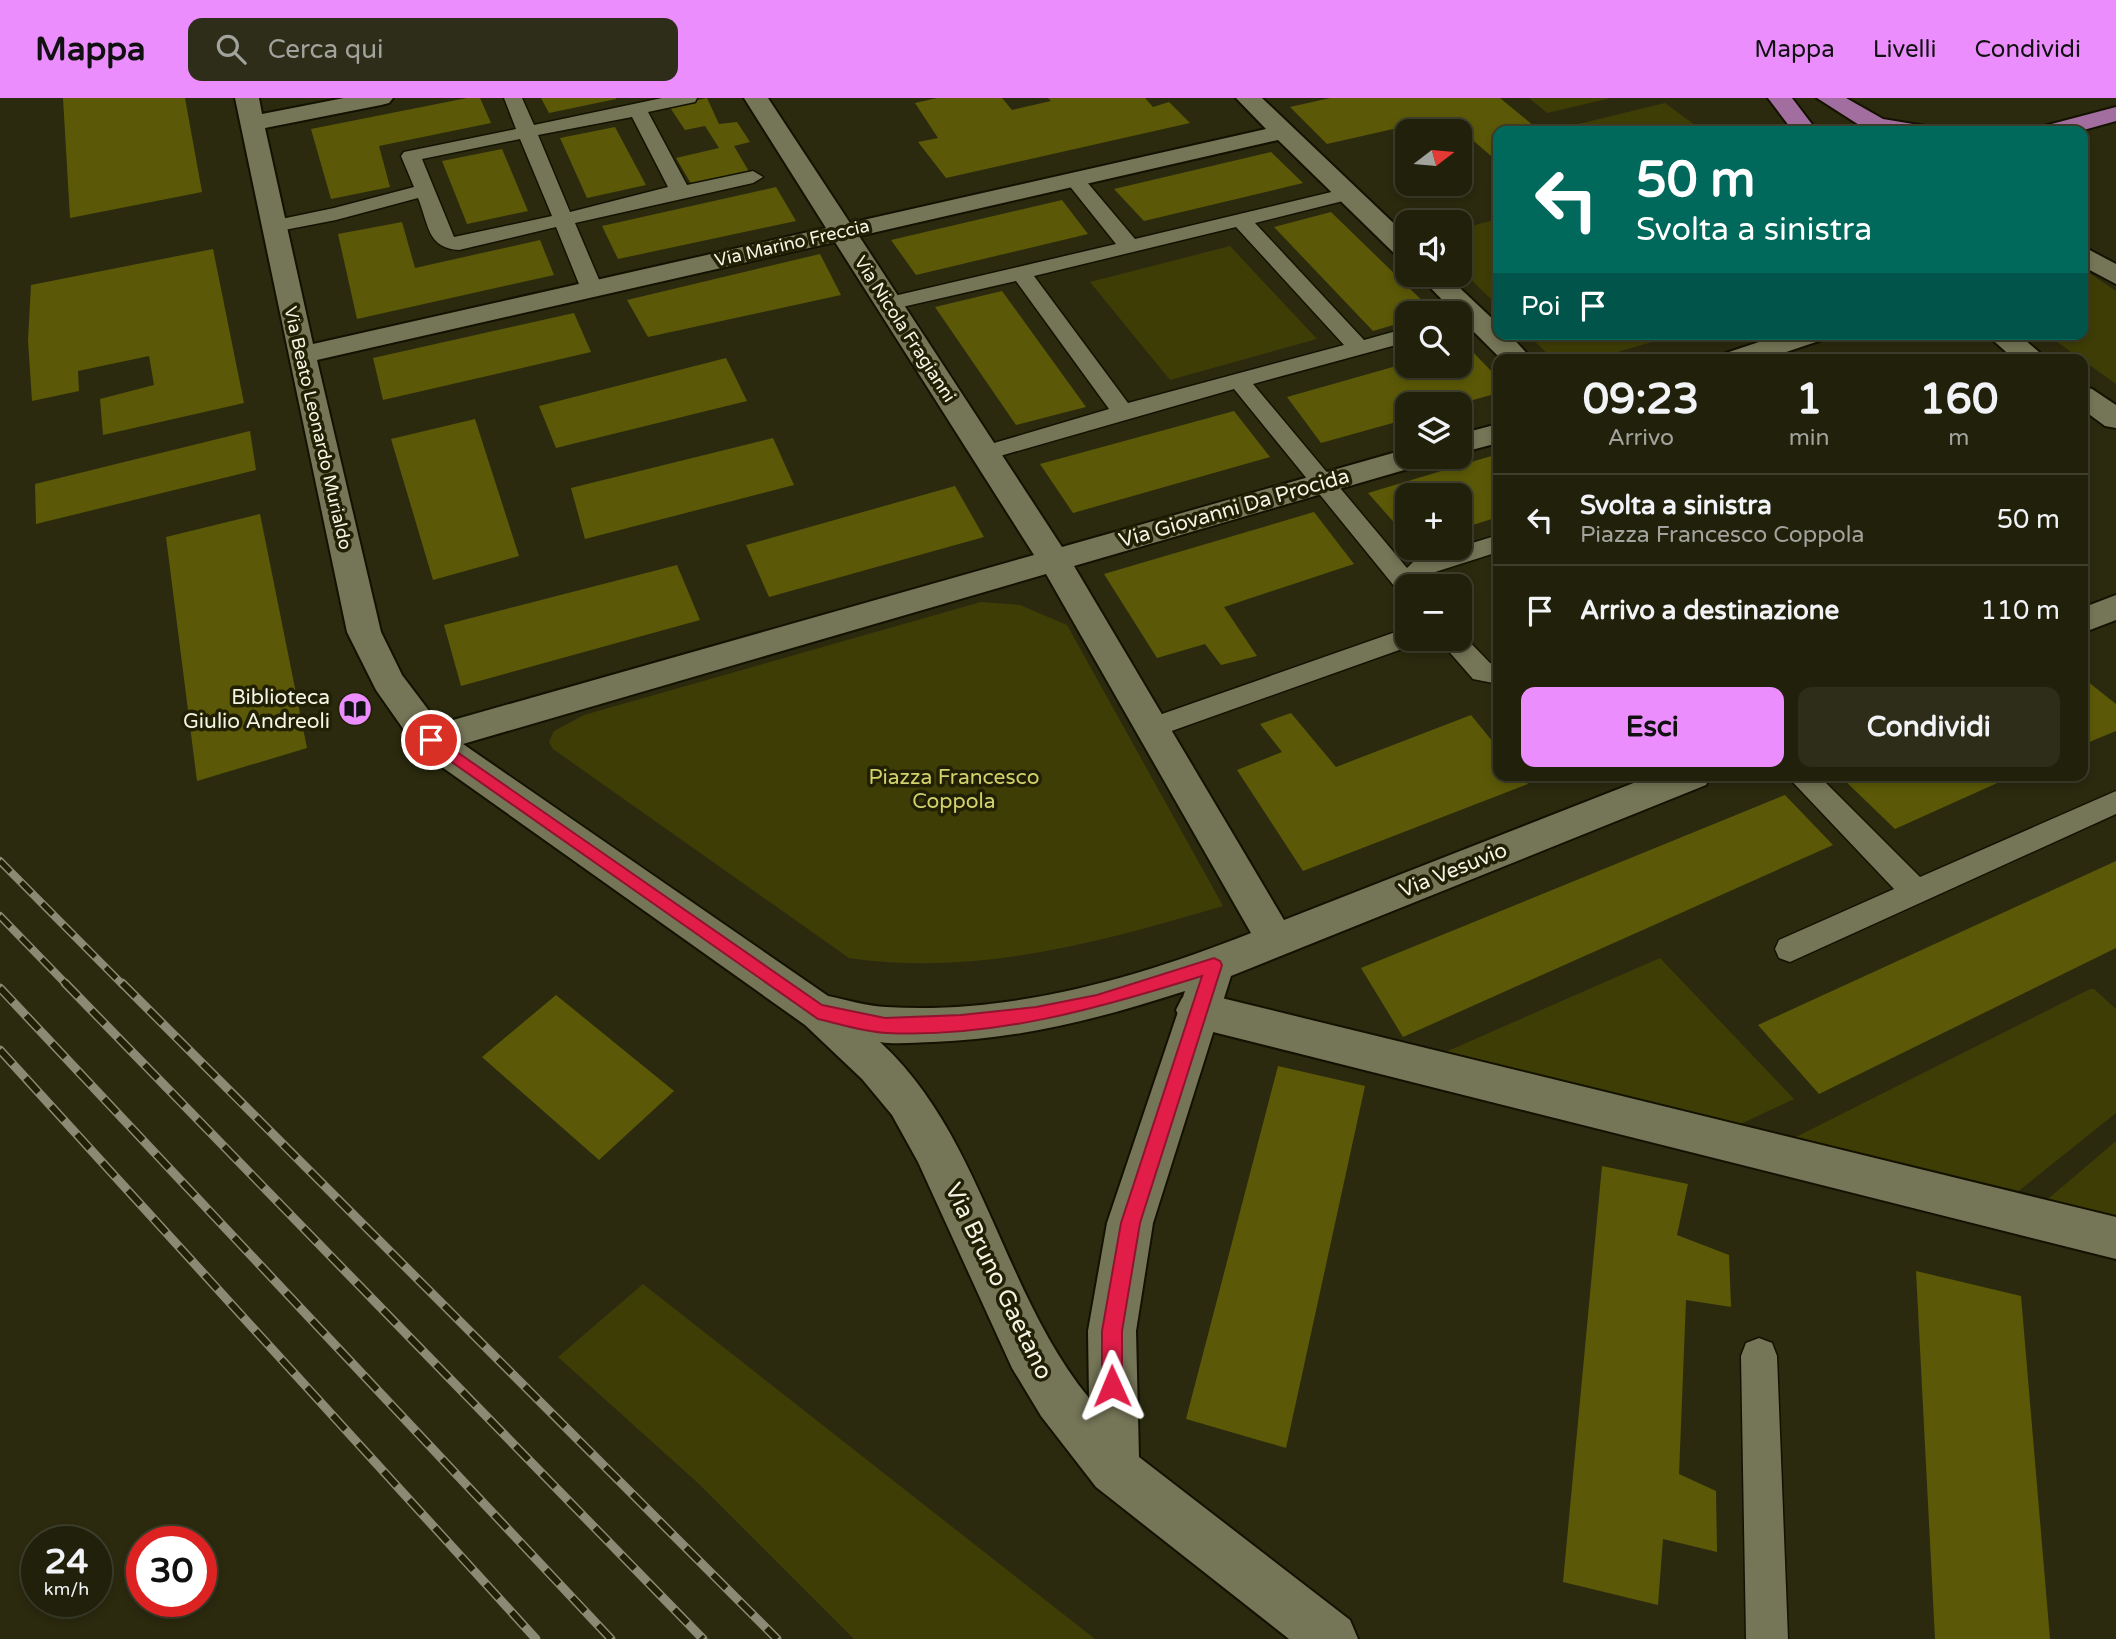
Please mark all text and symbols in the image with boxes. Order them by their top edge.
search box [188,18,678,81]
text: Mappa [35,30,146,69]
icon: search [212,30,250,68]
text: Cerca qui [268,34,384,65]
text: Mappa [1754,35,1835,64]
text: Livelli [1873,35,1937,64]
text: Condividi [1975,35,2081,64]
north arrow [1395,119,1472,196]
map controls [1395,119,1472,651]
text: 50 m [1636,151,1755,210]
icon: left [1521,154,1612,245]
button: sound [1395,210,1472,287]
text: Svolta a sinistra [1636,211,1872,249]
street label: Via Marino Freccia [713,215,871,271]
street label: Via Nicola Fragianni [850,252,960,406]
icon: arrive [1574,287,1612,325]
text: Poi [1521,291,1560,322]
button: search [1395,301,1472,378]
street label: Via Beato Leonardo Murialdo [279,304,357,552]
text: 09:23 [1583,374,1699,425]
text: 1 [1796,374,1822,425]
text: 160 [1919,374,1998,425]
button: layers [1395,392,1472,469]
text: Arrivo [1608,424,1674,452]
text: min [1789,424,1830,452]
text: m [1948,424,1969,452]
street label: Via Giovanni Da Procida [1116,464,1352,553]
button: + [1395,483,1472,560]
text: Svolta a sinistra [1580,490,1772,521]
icon: left [1521,501,1559,539]
text: 50 m [1997,504,2060,535]
text: Piazza Francesco Coppola [1580,521,1864,549]
button: − [1395,574,1472,651]
icon: arrive [1521,592,1559,630]
text: Arrivo a destinazione [1580,595,1839,626]
text: 110 m [1980,595,2060,626]
place label: Biblioteca Giulio Andreoli [183,685,330,734]
button: Esci [1521,687,1784,767]
button: Condividi [1798,687,2060,767]
library icon: Biblioteca Giulio Andreoli [336,690,374,728]
pin [401,710,461,770]
icon: arrive [412,721,450,759]
park label: Piazza Francesco Coppola [869,765,1039,814]
street label: Via Vesuvio [1396,837,1511,903]
street label: Via Bruno Gaetano [938,1178,1059,1384]
position arrow [1075,1349,1149,1423]
speed limit sign: 30 [126,1526,217,1617]
text: 24 [45,1541,88,1583]
text: km/h [44,1578,89,1600]

